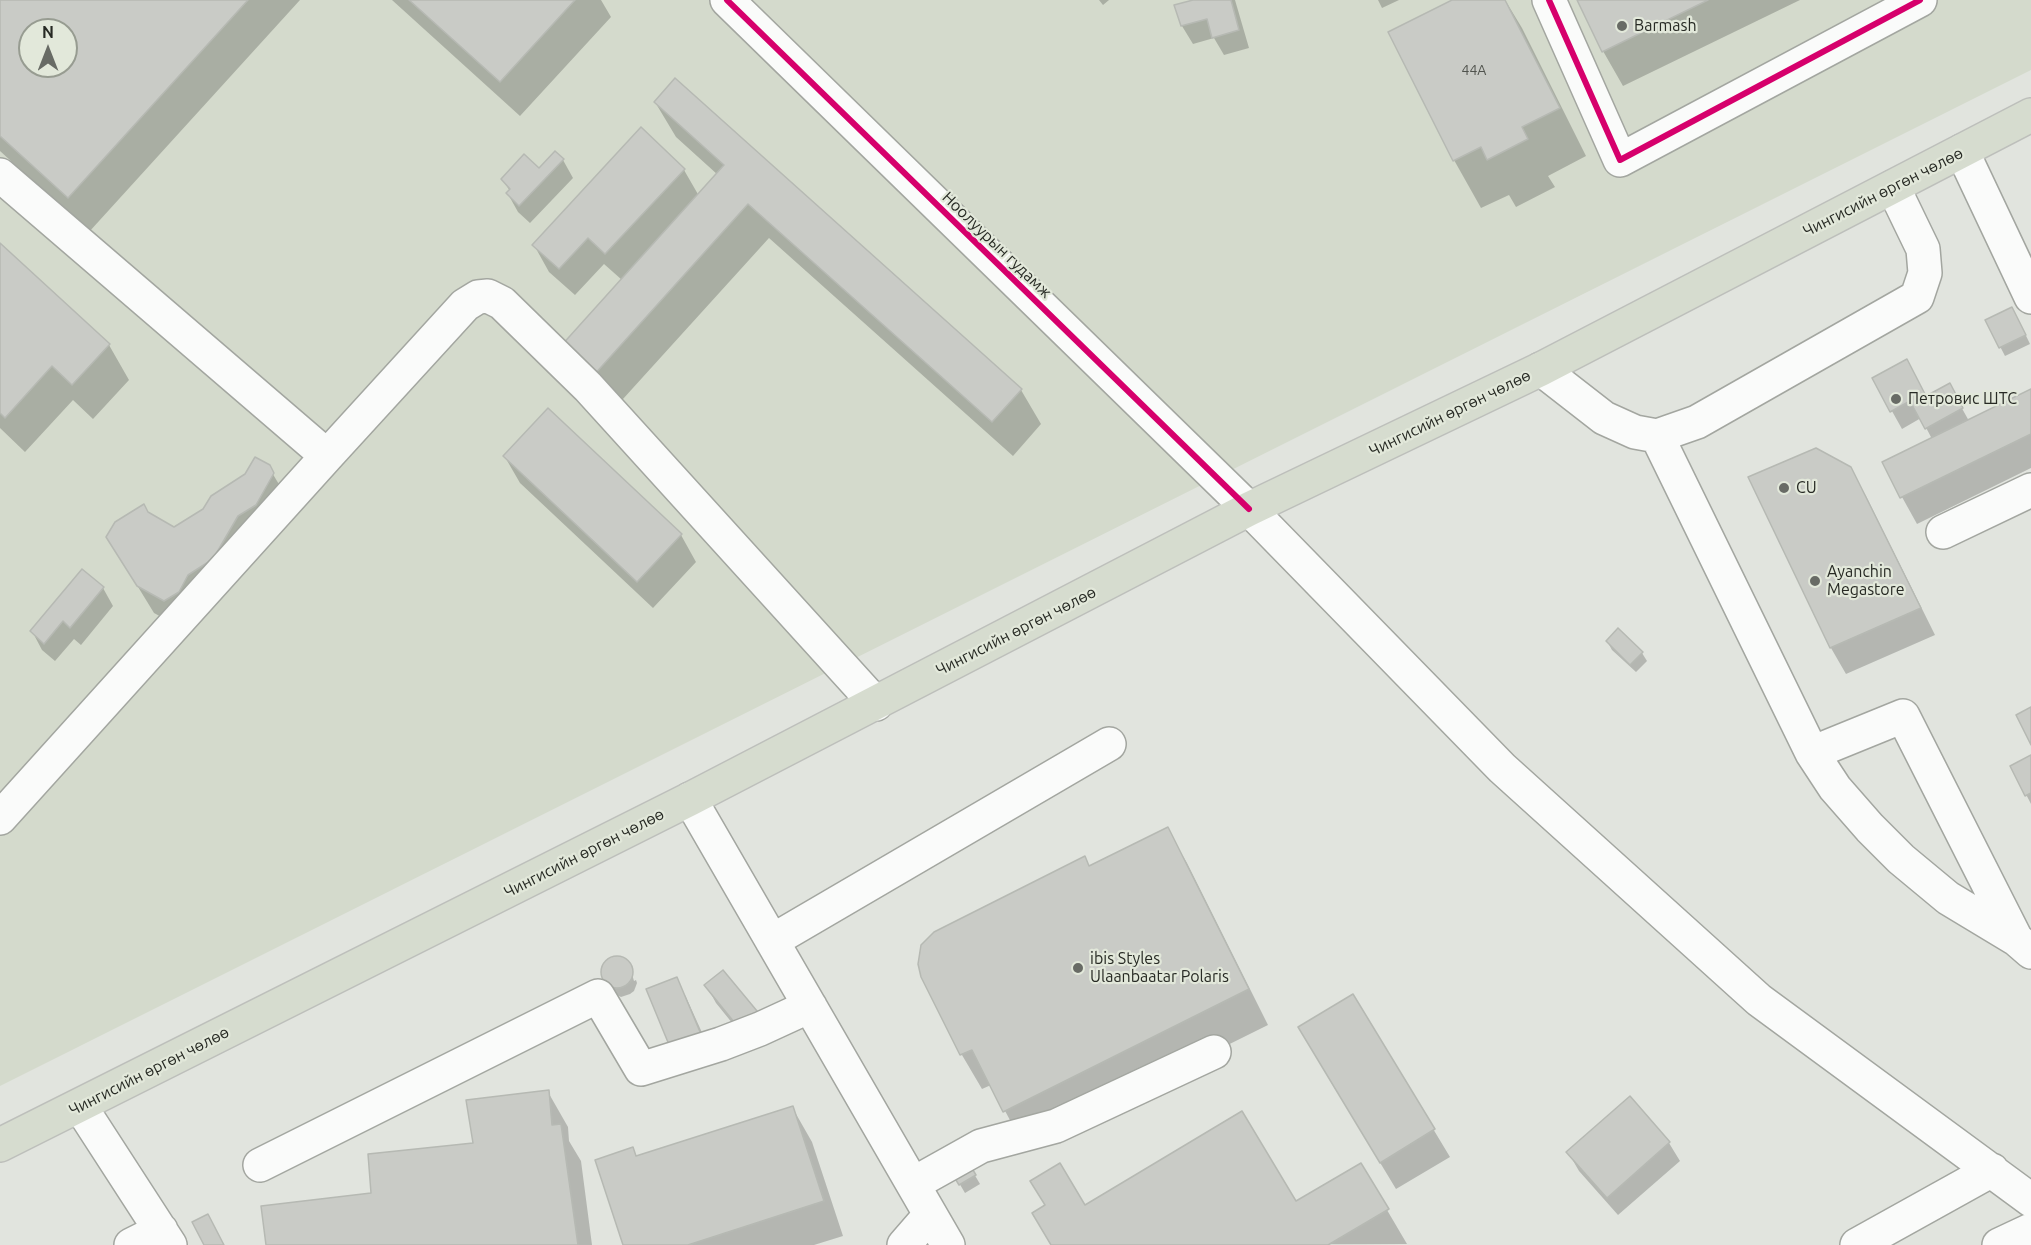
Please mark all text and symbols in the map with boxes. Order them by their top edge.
place label: Barmash [1634,16,1697,36]
north arrow [18,18,78,78]
marker: Barmash [1615,19,1629,33]
text: N [42,23,54,41]
house number: 44А [1462,62,1486,78]
street label: Чингисийн өргөн чөлөө [1800,143,1966,241]
street label: Ноолуурын гудамж [938,188,1056,302]
street label: Чингисийн өргөн чөлөө [1366,365,1534,461]
place label: Петровис ШТС [1908,389,2017,409]
marker: Петровис ШТС [1889,392,1903,406]
place label: CU [1796,478,1817,498]
marker: CU [1777,481,1791,495]
place label: Ayanchin Megastore [1827,562,1905,600]
marker: Ayanchin Megastore [1808,574,1822,588]
street label: Чингисийн өргөн чөлөө [933,582,1099,680]
street label: Чингисийн өргөн чөлөө [501,804,667,902]
place label: ibis Styles Ulaanbaatar Polaris [1090,949,1229,987]
marker: ibis Styles Ulaanbaatar Polaris [1071,961,1085,975]
street label: Чингисийн өргөн чөлөө [66,1022,232,1120]

